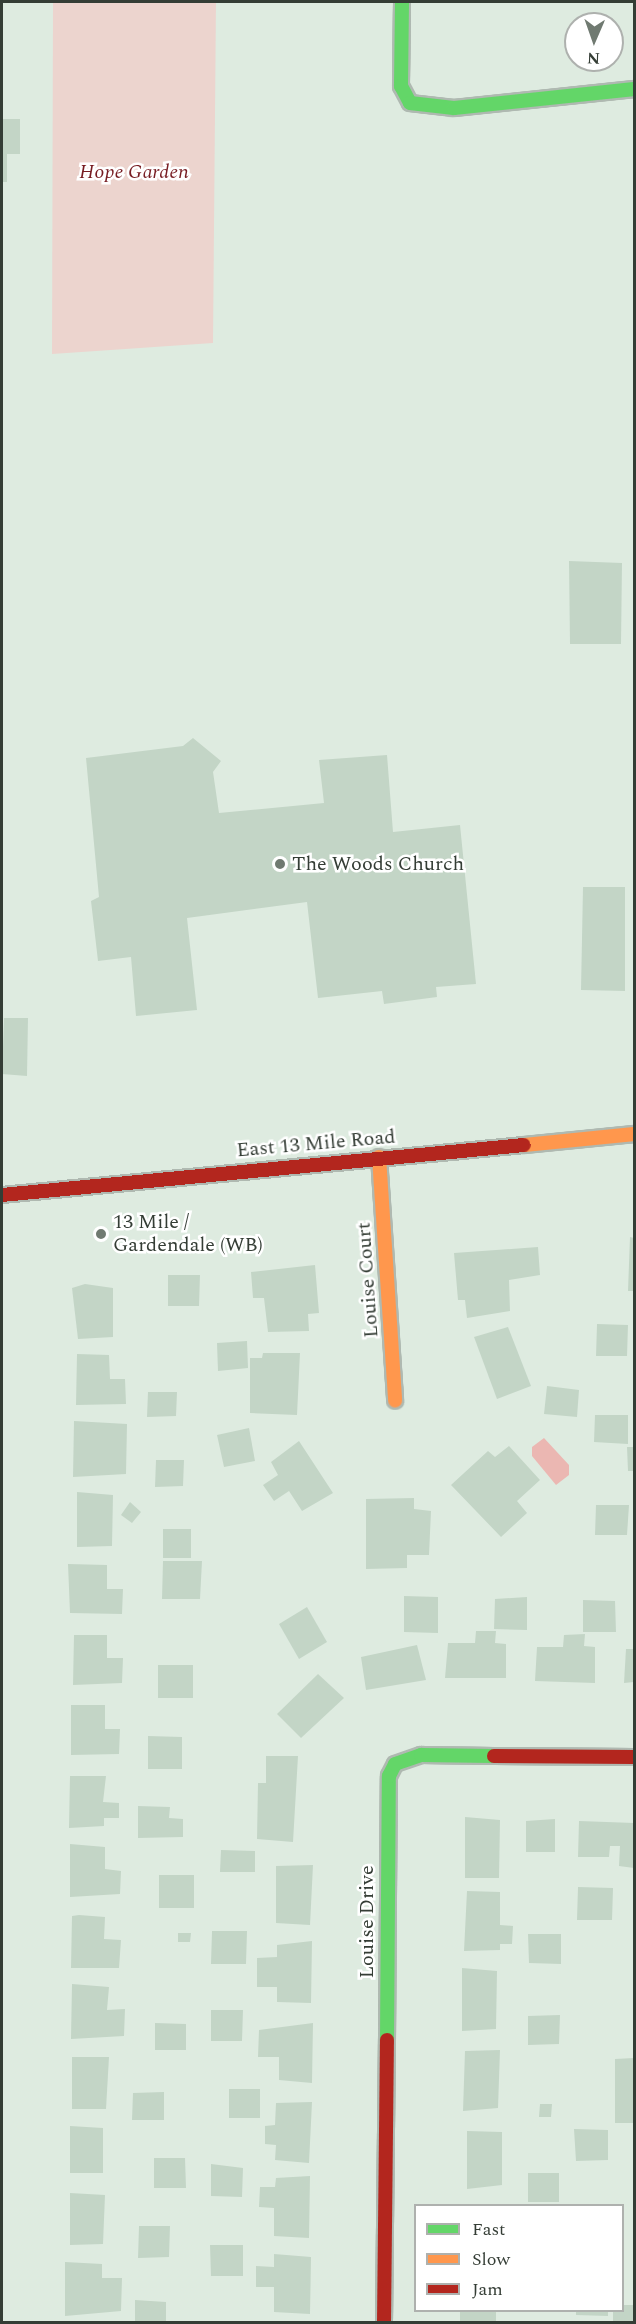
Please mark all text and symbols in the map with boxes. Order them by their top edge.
north arrow [564,12,624,72]
text: N [586,46,600,70]
park label: Hope Garden [79,160,189,184]
place label: The Woods Church [292,852,464,876]
marker: The Woods Church [273,857,287,871]
street label: East 13 Mile Road [236,1125,396,1163]
place label: 13 Mile / Gardendale (WB) [113,1210,263,1257]
street label: Louise Court [352,1221,384,1339]
marker: 13 Mile / Gardendale (WB) [94,1227,108,1241]
street label: Louise Drive [355,1865,379,1979]
legend [414,2204,624,2312]
text: Fast [472,2216,505,2243]
text: Slow [472,2246,510,2273]
text: Jam [472,2276,503,2303]

